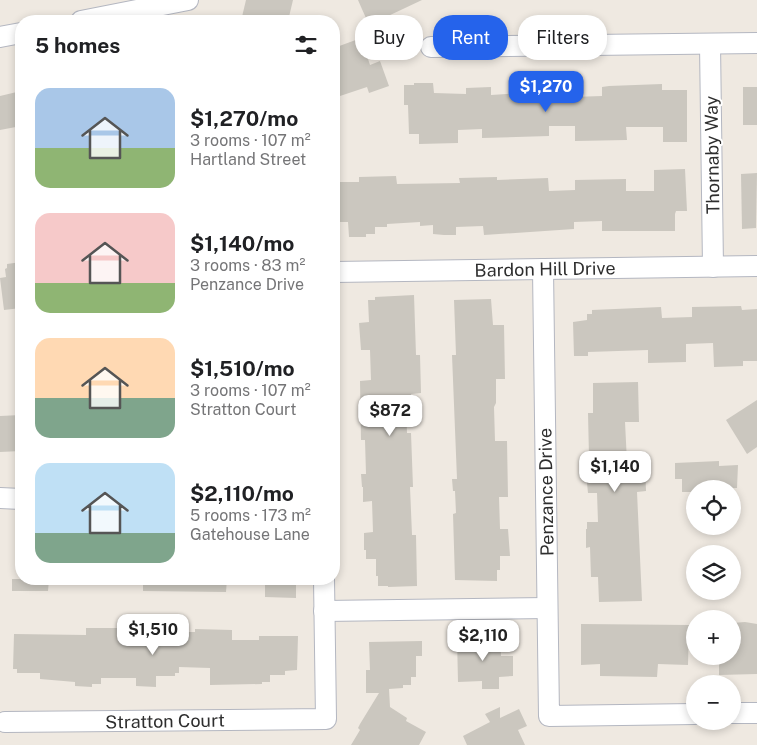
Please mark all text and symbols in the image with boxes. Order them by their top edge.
chip: Buy [355,15,423,60]
chip: Rent [433,15,508,60]
chip: Filters [518,15,607,60]
icon: filters [292,31,320,59]
text: 5 homes [35,33,120,58]
pin: $1,270 [505,70,587,113]
text: $1,270 [520,77,572,96]
street label: Thornaby Way [700,95,724,214]
text: $1,270/mo [190,106,298,131]
icon: home [75,108,135,168]
text: 3 rooms · 107 m² [190,131,311,150]
text: Hartland Street [190,150,306,169]
text: $1,140/mo [190,231,294,256]
icon: home [75,233,135,293]
text: 3 rooms · 83 m² [190,256,305,275]
street label: Bardon Hill Drive [474,257,616,281]
text: Penzance Drive [190,275,304,294]
text: $1,510/mo [190,356,295,381]
icon: home [75,358,135,418]
text: 3 rooms · 107 m² [190,381,311,400]
pin: $872 [360,394,420,437]
text: Stratton Court [190,400,296,419]
text: $872 [369,401,411,420]
street label: Penzance Drive [534,428,558,556]
pin: $1,140 [574,450,656,493]
text: $1,140 [590,457,640,476]
map controls [686,480,741,730]
button: locate [686,480,741,535]
text: $2,110/mo [190,481,294,506]
icon: home [75,483,135,543]
text: 5 rooms · 173 m² [190,506,311,525]
text: Gatehouse Lane [190,525,310,544]
button: layers [686,545,741,600]
button: + [686,610,741,665]
pin: $1,510 [112,614,194,656]
text: $1,510 [128,620,178,639]
pin: $2,110 [442,620,524,662]
text: $2,110 [458,626,508,645]
button: − [686,675,741,730]
street label: Stratton Court [105,709,225,733]

